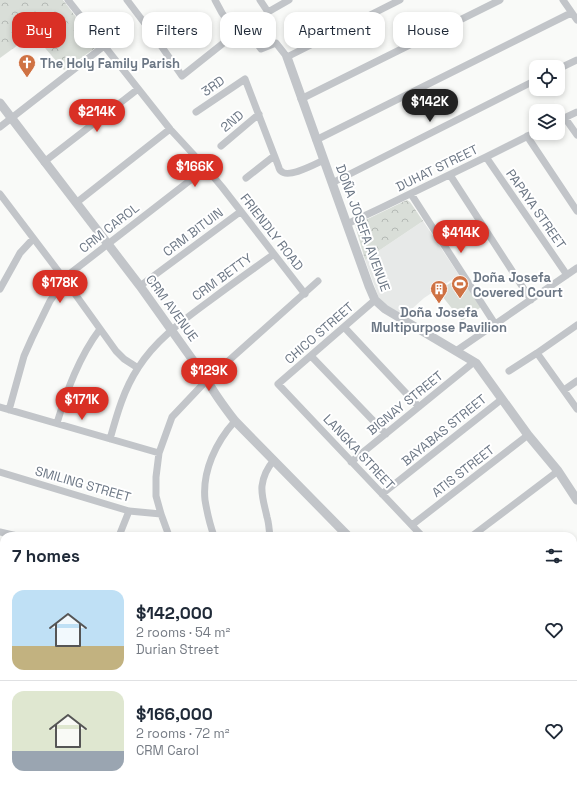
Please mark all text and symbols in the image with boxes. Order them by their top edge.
chip: Buy [12,12,66,48]
chip: Rent [74,12,134,48]
chip: Filters [142,12,212,48]
chip: New [220,12,276,48]
chip: Apartment [284,12,385,48]
chip: House [393,12,463,48]
church icon: The Holy Family Parish [17,53,37,78]
place label: The Holy Family Parish [40,55,180,72]
map controls [529,60,565,140]
button: locate [529,60,565,96]
street label: 3RD [198,72,228,100]
pin: $142K [402,89,458,123]
text: $142K [411,93,449,110]
pin: $214K [69,99,125,133]
text: $214K [78,103,116,120]
button: layers [529,104,565,140]
street label: 2ND [217,106,247,136]
street label: DUHAT STREET [393,141,481,195]
pin: $166K [167,154,223,188]
text: $166K [176,158,214,175]
street label: DOÑA JOSEFA AVENUE [332,162,394,294]
street label: PAPAYA STREET [502,166,570,252]
street label: FRIENDLY ROAD [237,190,307,274]
street label: CRM CAROL [76,199,142,257]
street label: CRM BITUIN [160,204,226,260]
pin: $414K [433,220,489,254]
text: $414K [442,224,480,241]
street label: CRM BETTY [189,249,255,305]
place label: Doña Josefa Covered Court [473,269,563,301]
pin: $178K [32,270,88,304]
street label: CRM AVENUE [142,271,202,345]
text: $178K [42,274,78,291]
sports icon: Doña Josefa Covered Court [450,274,470,299]
building icon: Doña Josefa Multipurpose Pavilion [429,279,449,304]
street label: CHICO STREET [281,298,357,368]
place label: Doña Josefa Multipurpose Pavilion [371,304,507,336]
pin: $129K [181,358,237,392]
text: $129K [190,362,228,379]
street label: BIGNAY STREET [364,367,447,439]
pin: $171K [54,387,110,421]
street label: BAYABAS STREET [398,390,490,470]
text: $171K [65,391,99,408]
street label: LANGKA STREET [320,411,399,494]
street label: ATIS STREET [428,441,498,501]
street label: SMILING STREET [33,462,133,506]
text: 7 homes [12,545,80,567]
icon: filters [543,545,565,567]
text: $142,000 [136,602,213,624]
icon: home [44,606,92,654]
icon: heart [543,619,565,641]
text: 2 rooms · 54 m² [136,624,230,641]
text: Durian Street [136,641,219,658]
text: $166,000 [136,703,213,725]
icon: home [44,707,92,755]
icon: heart [543,720,565,742]
text: 2 rooms · 72 m² [136,725,229,742]
text: CRM Carol [136,742,199,759]

